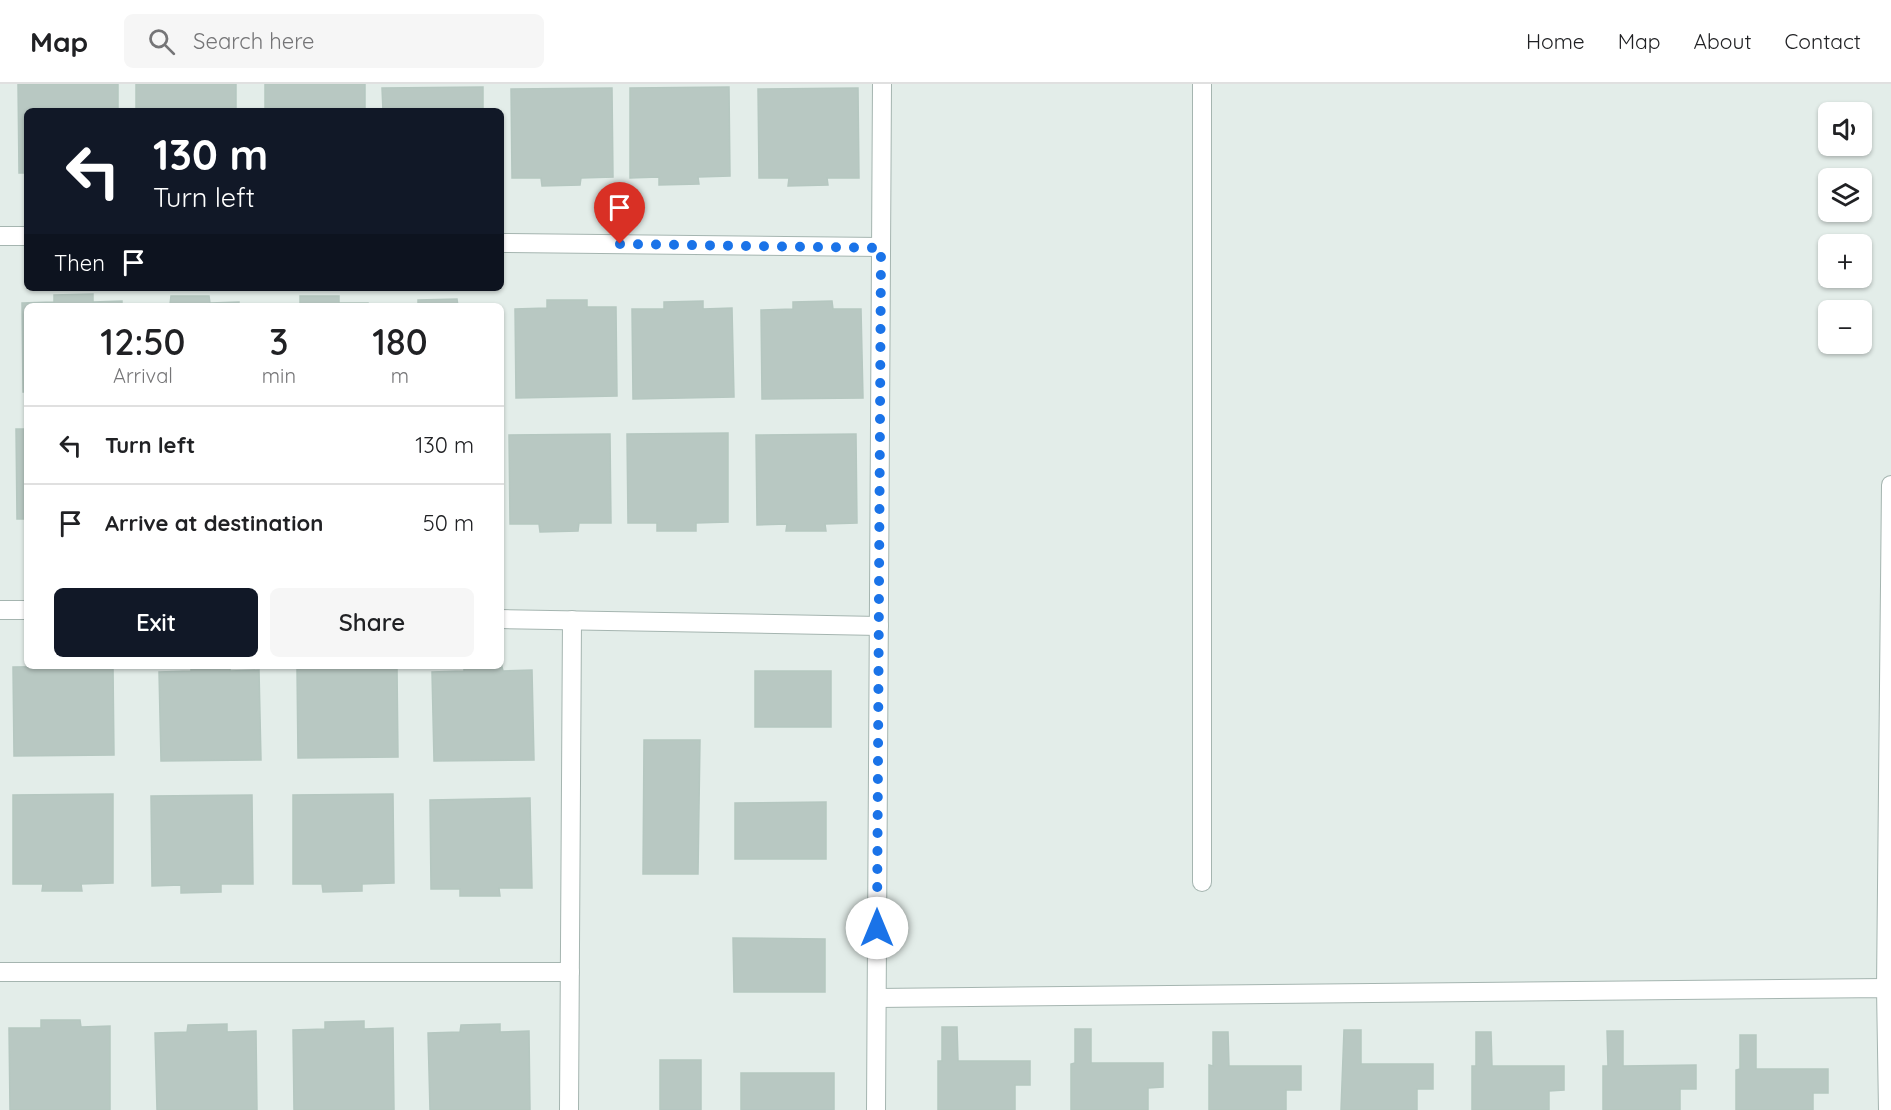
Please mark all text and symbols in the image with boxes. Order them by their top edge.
search box [124,14,544,68]
text: Map [30,24,88,59]
icon: search [145,25,178,58]
text: Search here [193,27,315,55]
text: Home [1526,28,1585,54]
text: Map [1618,28,1661,54]
text: About [1694,28,1752,54]
text: Contact [1785,28,1861,54]
map controls [1818,102,1872,354]
button: sound [1818,102,1872,156]
text: 130 m [153,128,268,181]
icon: left [54,132,132,210]
button: layers [1818,168,1872,222]
text: Turn left [153,180,255,214]
pin [594,182,645,244]
icon: arrive [603,191,636,224]
button: + [1818,234,1872,288]
icon: arrive [117,246,150,279]
text: Then [54,249,105,277]
button: − [1818,300,1872,354]
text: 12:50 [100,319,186,364]
text: 3 [269,319,289,364]
text: 180 [372,319,428,364]
text: Arrival [113,363,173,388]
text: min [262,363,296,388]
text: m [391,363,409,388]
icon: left [54,429,87,462]
text: Turn left [105,431,195,459]
text: 130 m [415,431,474,459]
icon: arrive [54,507,87,540]
text: Arrive at destination [105,509,323,537]
text: 50 m [423,509,474,537]
button: Exit [54,588,258,657]
button: Share [270,588,474,657]
position arrow [845,896,909,960]

